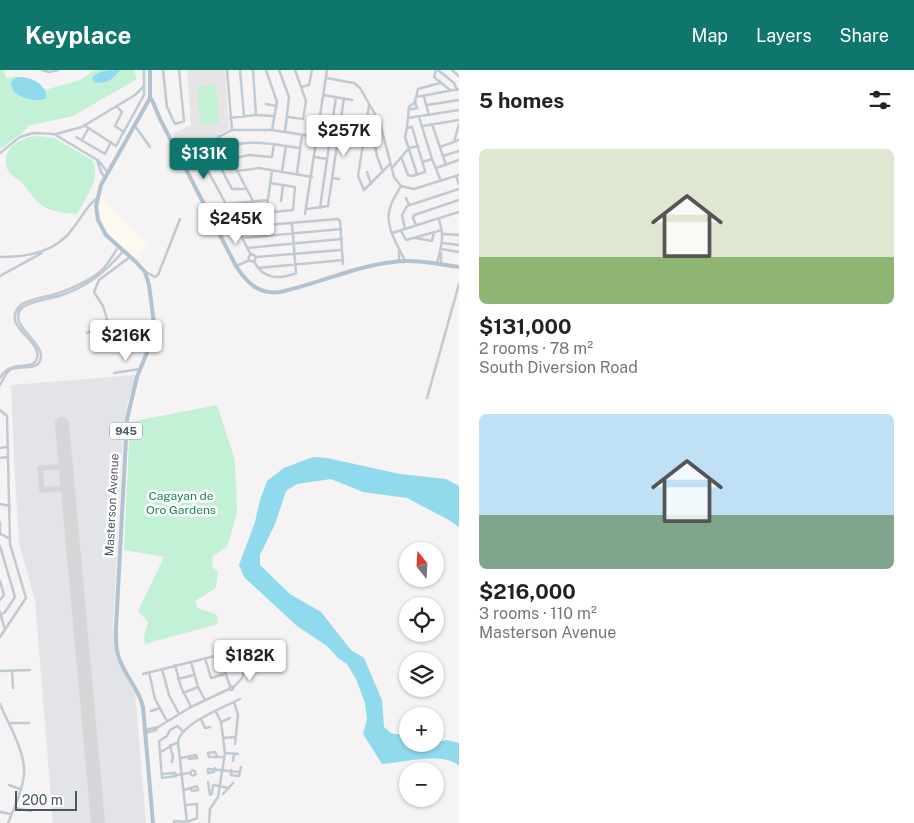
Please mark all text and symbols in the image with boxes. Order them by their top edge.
text: Keyplace [25,21,131,49]
text: Map [692,25,728,46]
text: Layers [756,25,812,46]
text: Share [840,25,889,46]
icon: filters [866,86,894,114]
text: 5 homes [479,88,564,113]
pin: $257K [309,114,379,157]
text: $257K [317,121,371,140]
pin: $131K [169,138,239,180]
text: $131K [181,144,227,163]
icon: home [642,181,732,271]
pin: $245K [201,202,271,245]
text: $245K [209,209,263,228]
text: $131,000 [479,314,572,339]
pin: $216K [91,320,161,362]
text: $216K [101,326,151,345]
text: 2 rooms · 78 m² [479,339,593,358]
text: South Diversion Road [479,358,638,377]
road number: 945 [110,422,142,440]
icon: home [642,446,732,536]
street label: Masterson Avenue [102,453,122,557]
park label: Cagayan de Oro Gardens [146,489,216,517]
north arrow [399,542,444,588]
map controls [399,542,444,807]
text: $216,000 [479,579,576,604]
button: locate [399,597,444,642]
text: 3 rooms · 110 m² [479,604,597,623]
text: Masterson Avenue [479,623,616,642]
pin: $182K [215,640,285,682]
text: $182K [225,646,275,665]
button: layers [399,652,444,697]
button: + [399,707,444,752]
button: − [399,762,444,807]
scale bar [15,788,78,811]
text: 200 m [22,792,63,808]

